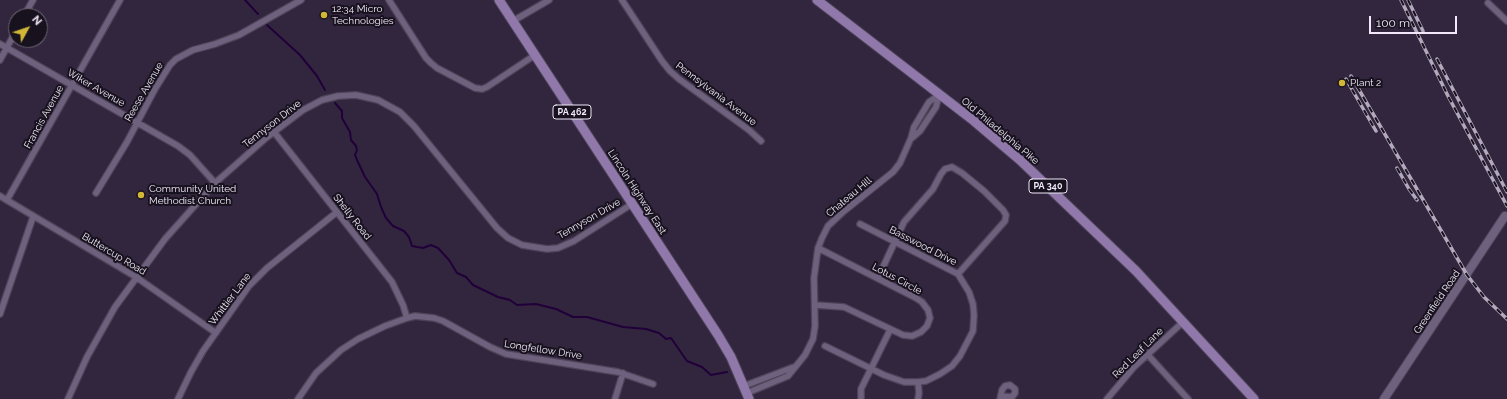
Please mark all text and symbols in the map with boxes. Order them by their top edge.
place label: 12:34 Micro Technologies [332,3,394,26]
north arrow [8,8,48,48]
scale bar [1371,8,1459,34]
marker: 12:34 Micro Technologies [319,10,329,20]
text: N [29,13,44,28]
text: 100 m [1376,16,1410,30]
street label: Reese Avenue [122,60,166,124]
street label: Pennsylvania Avenue [673,60,759,128]
street label: Wiker Avenue [65,67,127,109]
place label: Plant 2 [1350,77,1381,89]
marker: Plant 2 [1337,78,1347,88]
street label: Francis Avenue [22,83,66,151]
street label: Old Philadelphia Pike [959,95,1041,167]
street label: Tennyson Drive [240,98,304,150]
road number: PA 462 [553,105,591,119]
street label: Lincoln Highway East [605,147,669,237]
street label: Chateau Hill [824,174,874,220]
road number: PA 340 [1029,179,1067,193]
place label: Community United Methodist Church [149,183,236,206]
marker: Community United Methodist Church [136,190,146,200]
street label: Shelly Road [330,192,374,242]
street label: Tennyson Drive [555,196,623,242]
street label: Basswood Drive [887,224,959,268]
street label: Buttercup Road [80,230,148,278]
street label: Lotus Circle [870,261,924,297]
street label: Greenfield Road [1411,268,1463,336]
street label: Whittier Lane [206,271,254,327]
street label: Red Leaf Lane [1110,325,1166,381]
street label: Longfellow Drive [503,338,583,362]

